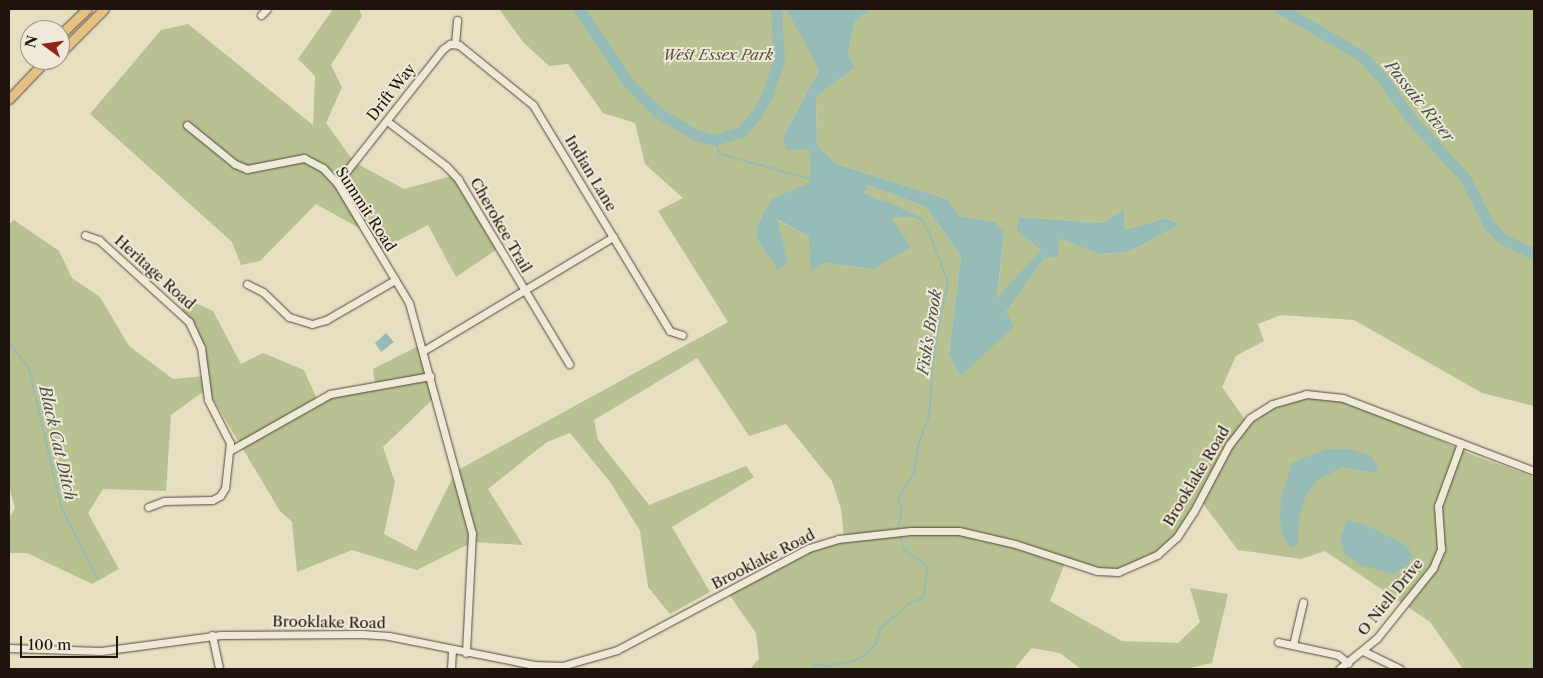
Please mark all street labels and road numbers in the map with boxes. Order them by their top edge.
street label: Drift Way [363,60,419,124]
street label: Indian Lane [561,132,621,214]
street label: Summit Road [332,163,400,255]
street label: Cherokee Trail [466,174,536,276]
street label: Heritage Road [111,231,199,313]
street label: Brooklake Road [1159,423,1233,529]
street label: Brooklake Road [708,525,818,593]
street label: O Niell Drive [1354,555,1426,639]
street label: Brooklake Road [272,612,386,632]

